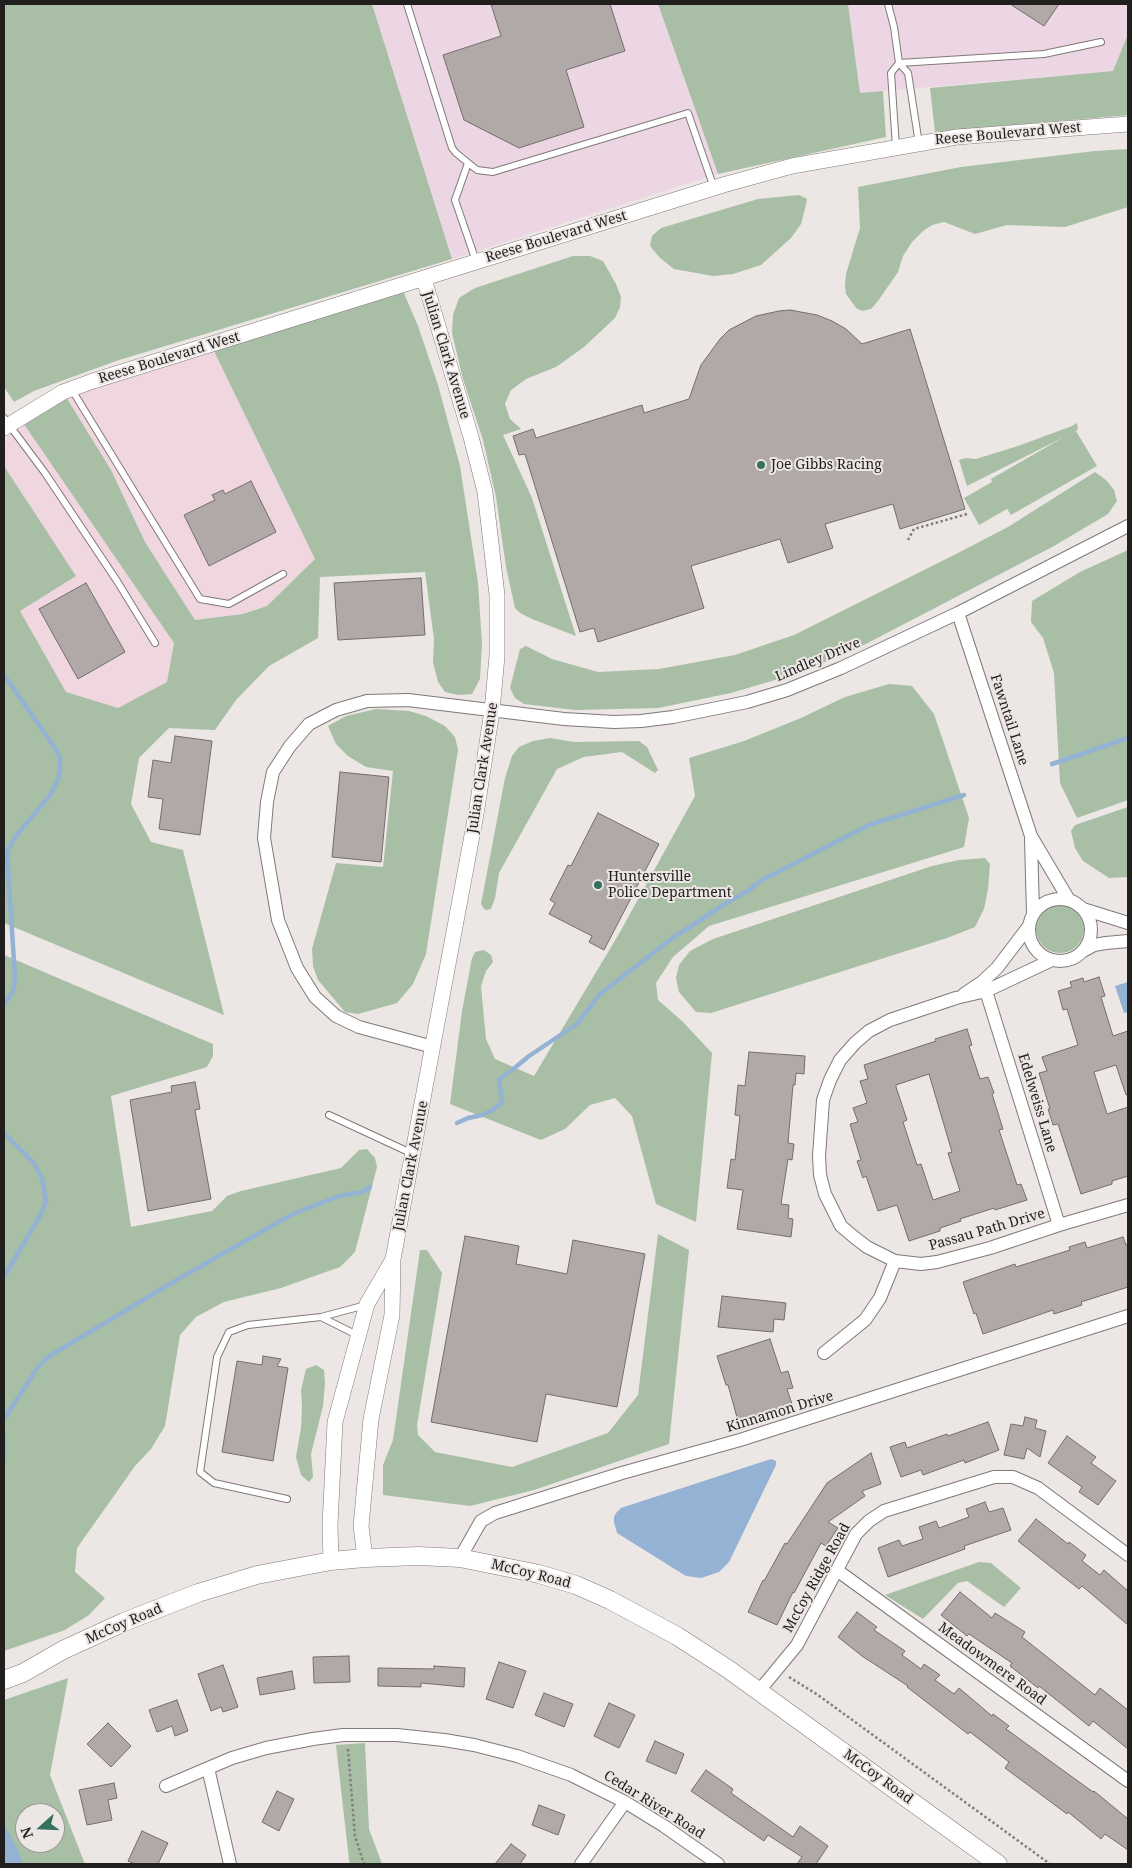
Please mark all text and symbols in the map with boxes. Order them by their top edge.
street label: Reese Boulevard West [934,119,1082,149]
street label: Reese Boulevard West [483,207,629,267]
street label: Julian Clark Avenue [419,289,473,421]
street label: Reese Boulevard West [96,328,242,388]
place label: Joe Gibbs Racing [771,457,882,473]
marker: Joe Gibbs Racing [755,459,767,471]
street label: Lindley Drive [773,634,863,686]
street label: Fawntail Lane [986,672,1032,768]
street label: Julian Clark Avenue [464,701,502,835]
place label: Huntersville Police Department [608,869,732,902]
marker: Huntersville Police Department [592,879,604,891]
street label: Edelweiss Lane [1014,1051,1060,1155]
street label: Julian Clark Avenue [390,1099,432,1233]
street label: Passau Path Drive [927,1205,1047,1255]
street label: Kinnamon Drive [724,1388,836,1436]
street label: McCoy Ridge Road [780,1520,854,1636]
street label: McCoy Road [489,1556,573,1592]
street label: McCoy Road [83,1600,165,1648]
street label: Meadowmere Road [935,1619,1049,1709]
street label: McCoy Road [840,1746,916,1808]
street label: Cedar River Road [600,1767,708,1843]
north arrow [15,1803,65,1853]
text: N [16,1825,37,1841]

